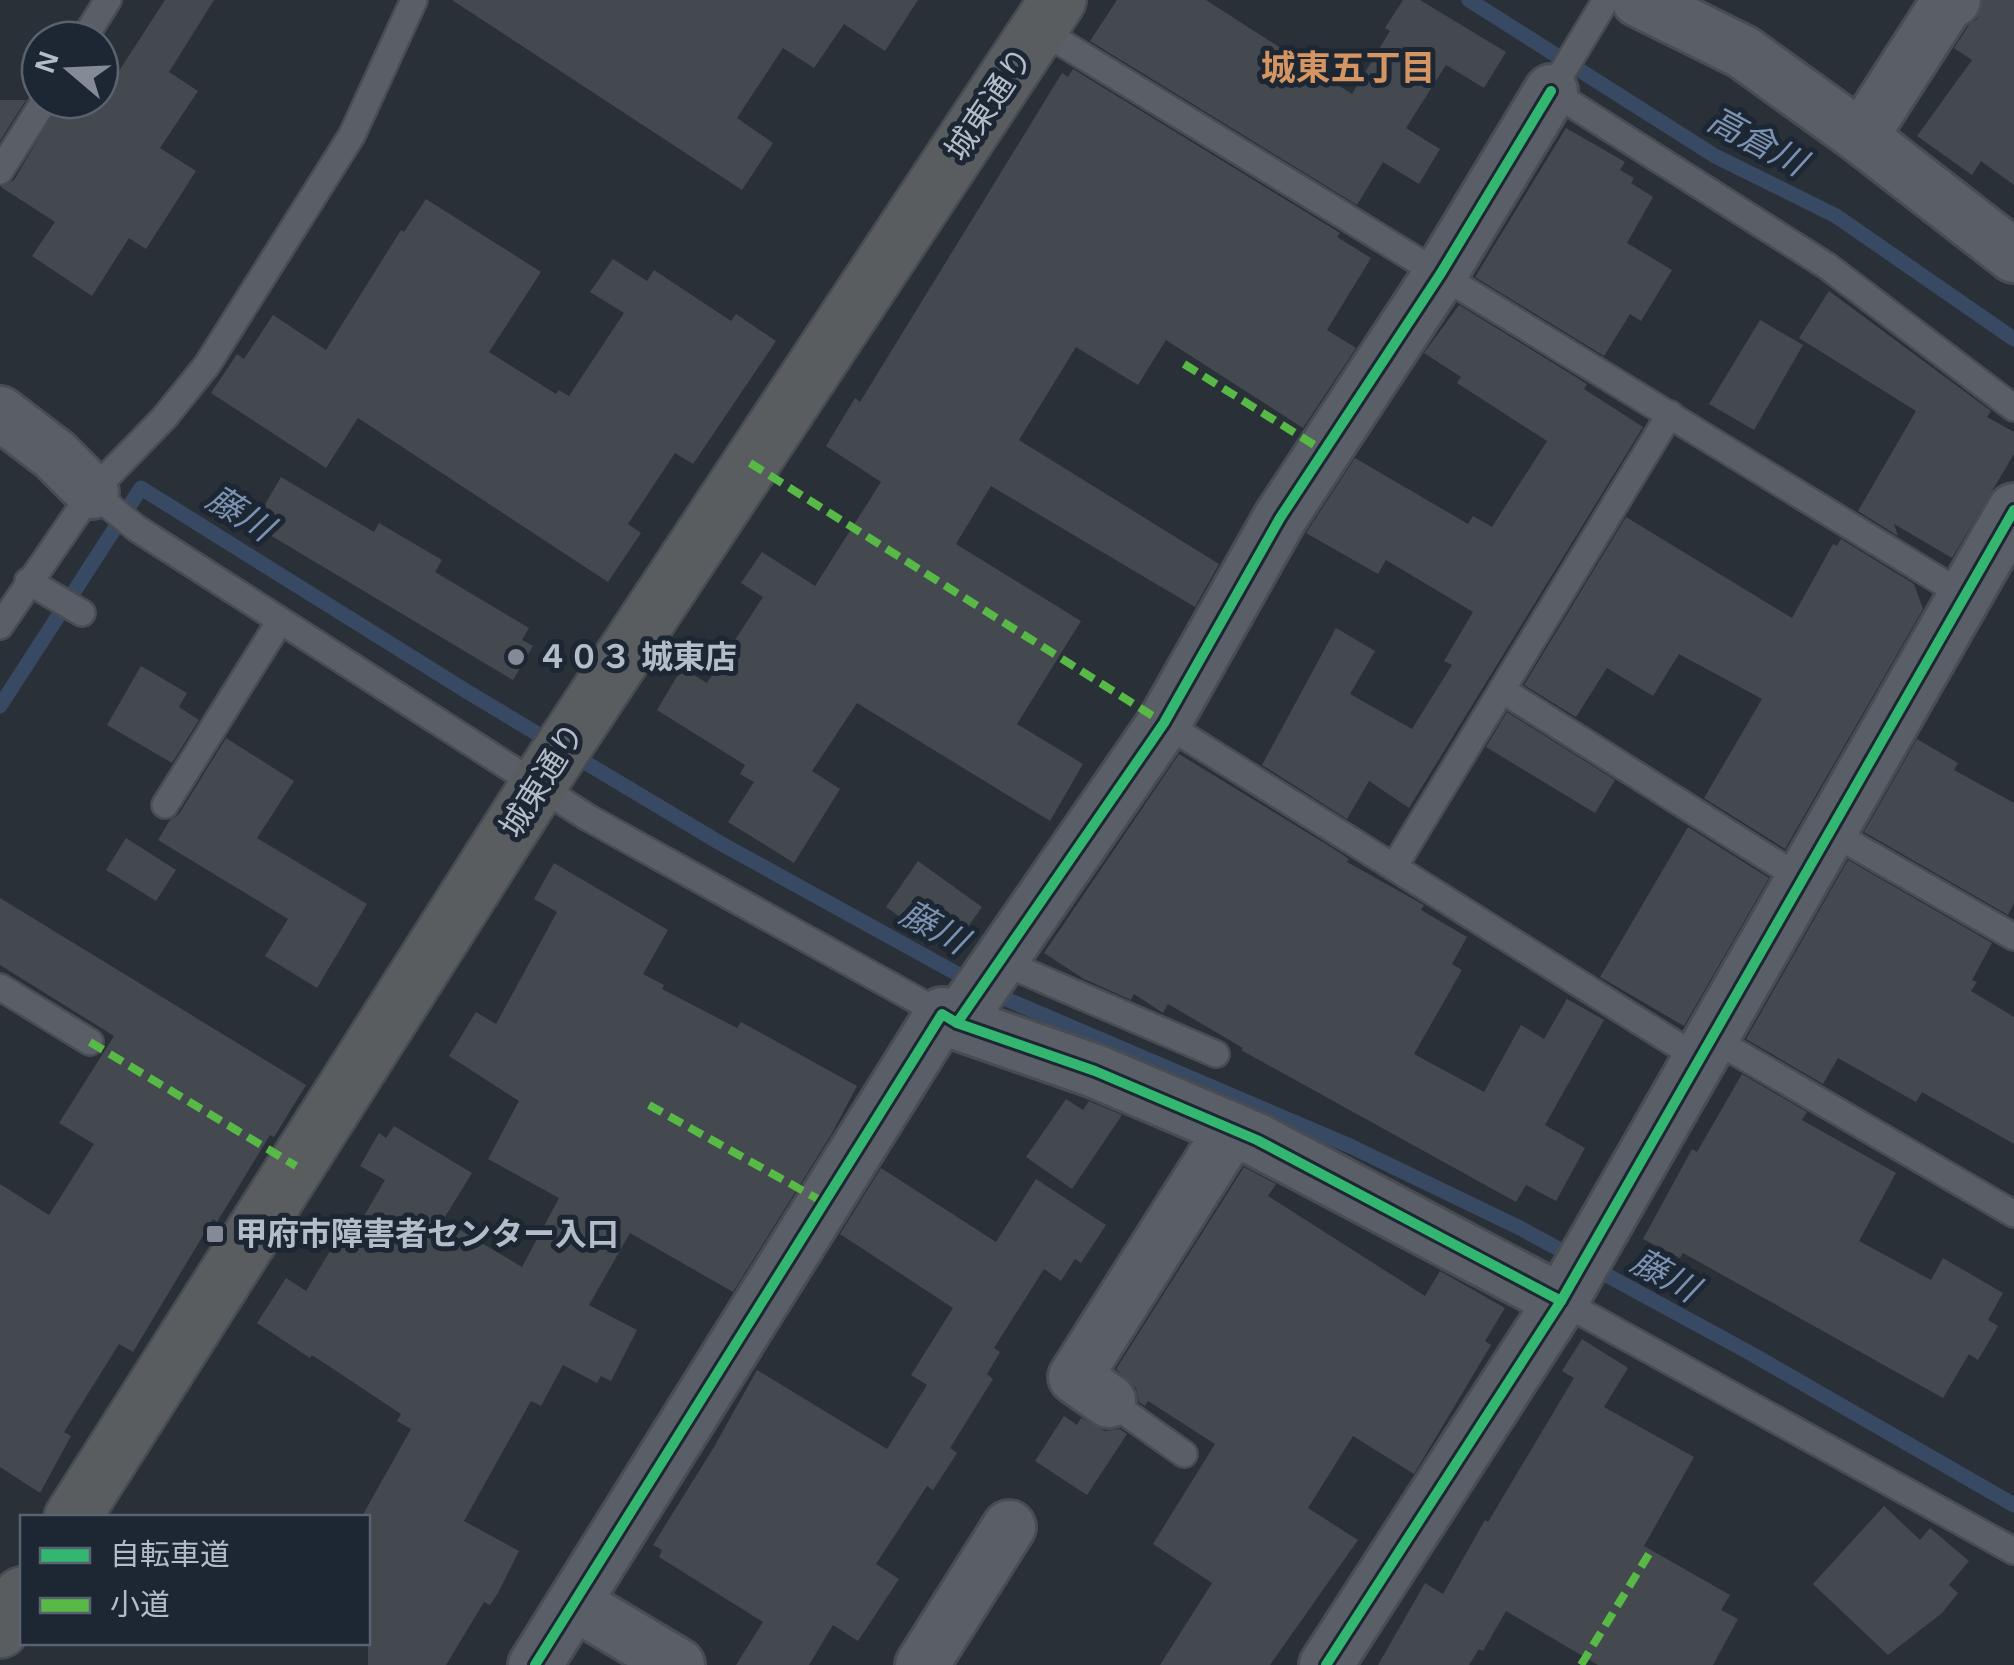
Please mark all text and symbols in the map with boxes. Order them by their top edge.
north arrow [20,20,120,120]
street label: 城東通り [938,41,1040,167]
text: N [29,47,65,77]
district label: 城東五丁目 [1260,48,1436,87]
water label: 高倉川 [1702,99,1816,184]
water label: 藤川 [200,477,284,550]
place label: ４０３ 城東店 [536,639,737,675]
marker: ４０３ 城東店 [505,646,527,668]
street label: 城東通り [493,716,591,844]
water label: 藤川 [894,893,978,963]
place label: 甲府市障害者センター入口 [235,1216,619,1252]
marker: 甲府市障害者センター入口 [204,1223,226,1245]
water label: 藤川 [1625,1241,1709,1311]
legend [20,1515,370,1645]
text: 自転車道 [110,1538,230,1571]
text: 小道 [110,1588,170,1621]

